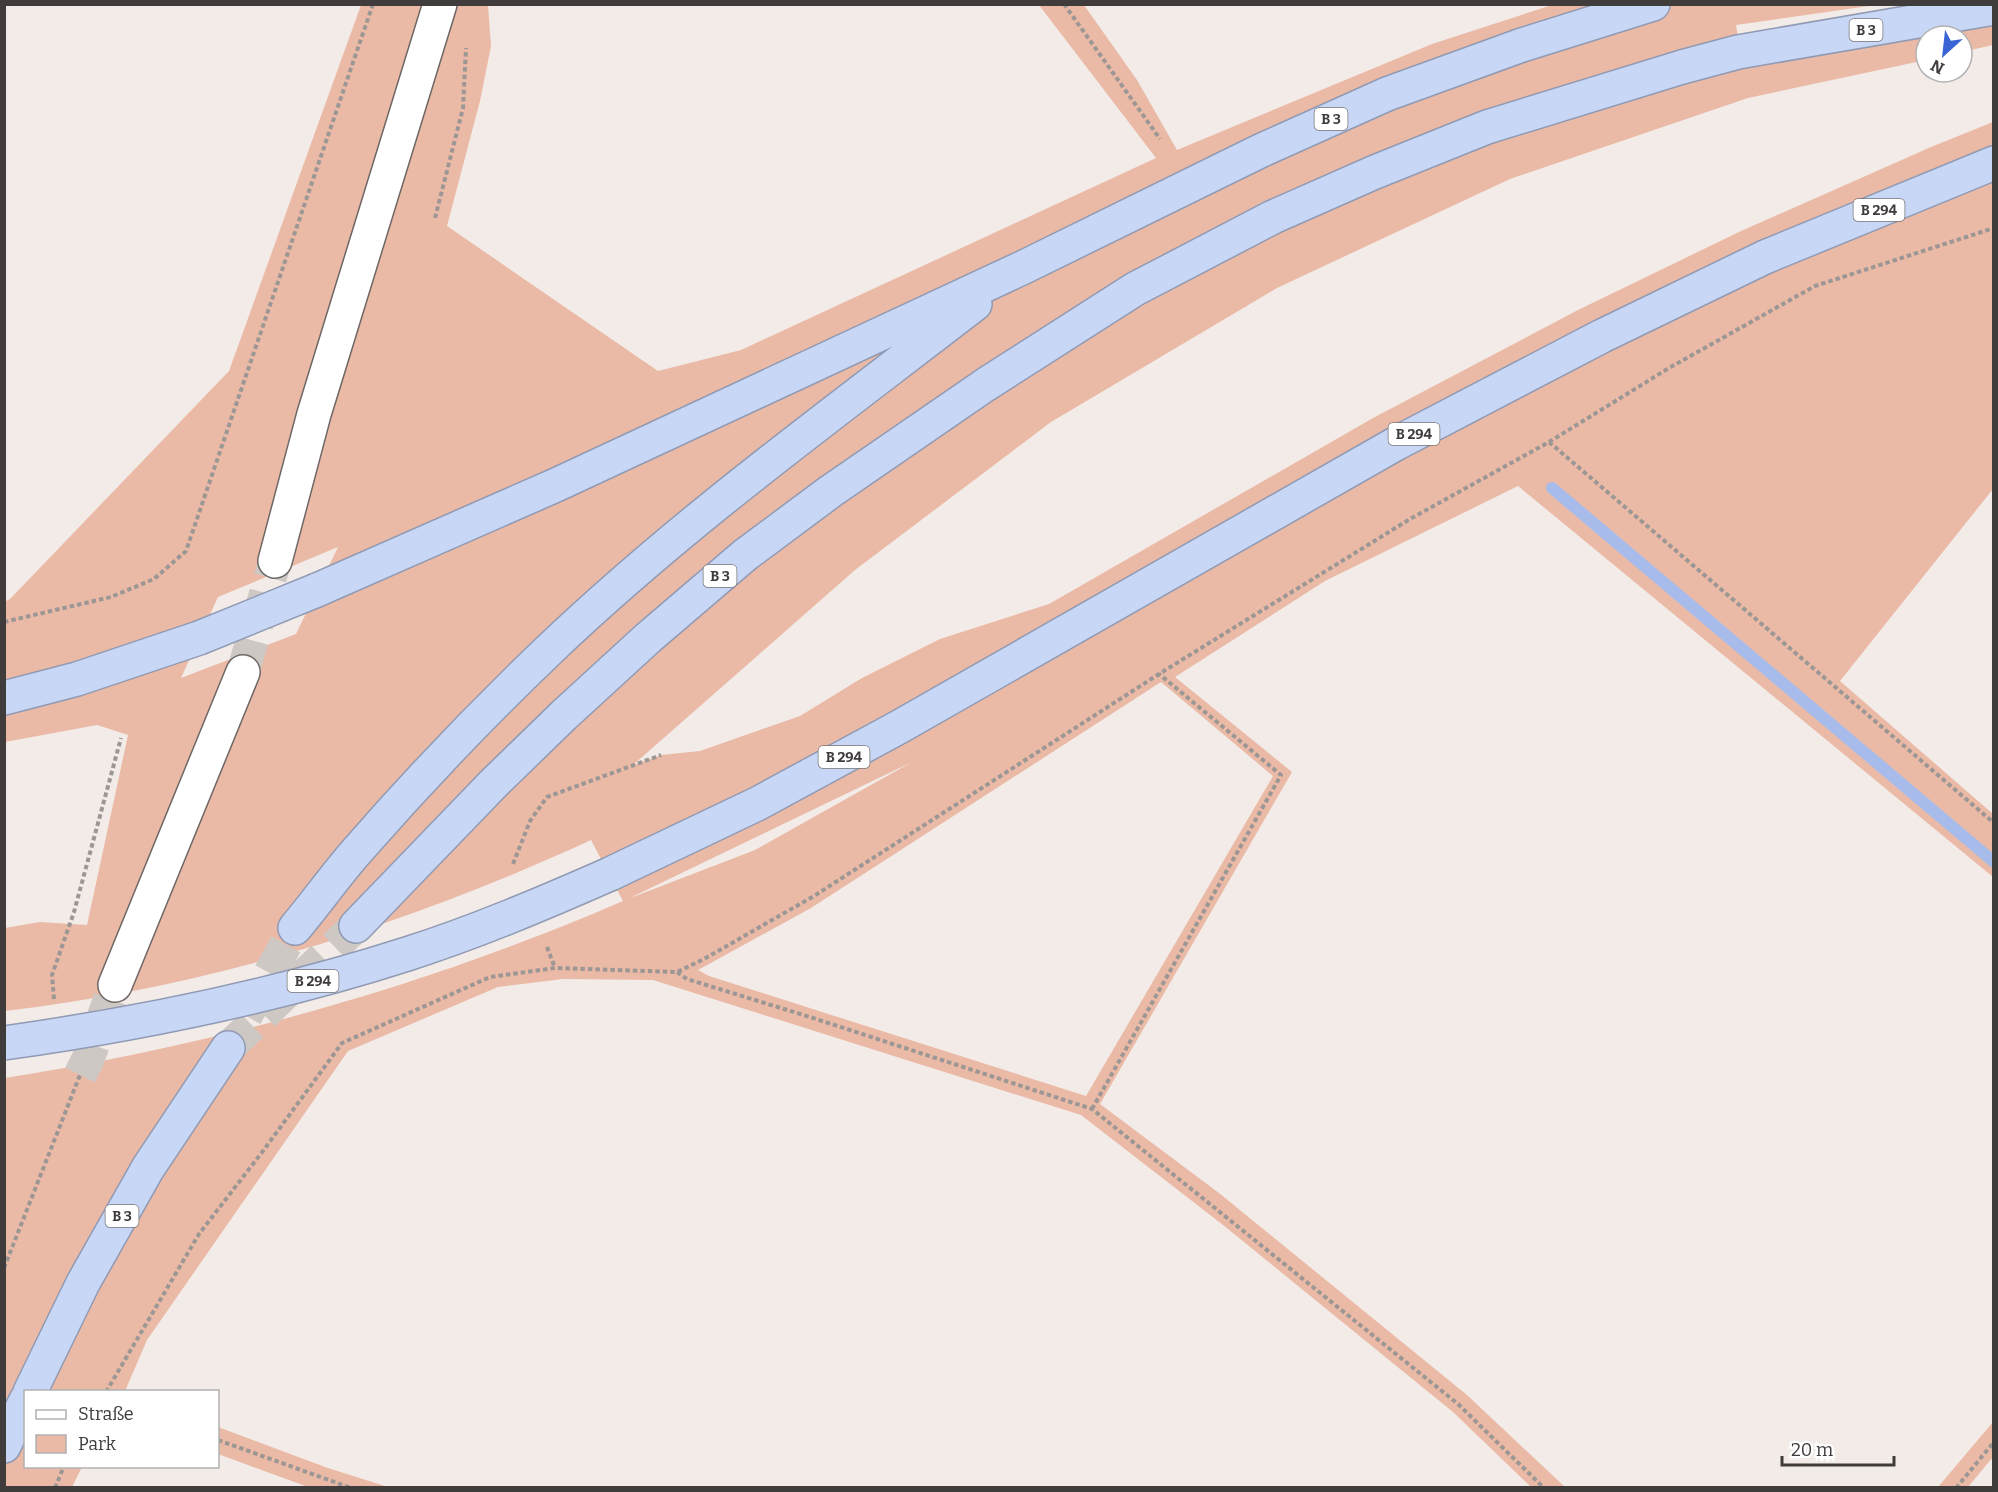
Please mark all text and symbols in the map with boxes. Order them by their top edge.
road number: B 3 [1850,19,1882,41]
north arrow [1914,24,1974,84]
text: N [1928,56,1947,78]
road number: B 3 [1314,108,1348,130]
road number: B 294 [1854,199,1904,221]
road number: B 294 [1388,423,1440,445]
road number: B 3 [704,565,736,587]
road number: B 294 [818,746,870,768]
road number: B 294 [288,970,338,992]
road number: B 3 [106,1205,138,1227]
legend [24,1390,219,1468]
text: Straße [78,1403,134,1425]
scale bar [1782,1429,1894,1467]
text: Park [78,1433,117,1455]
text: 20 m [1791,1439,1833,1461]

